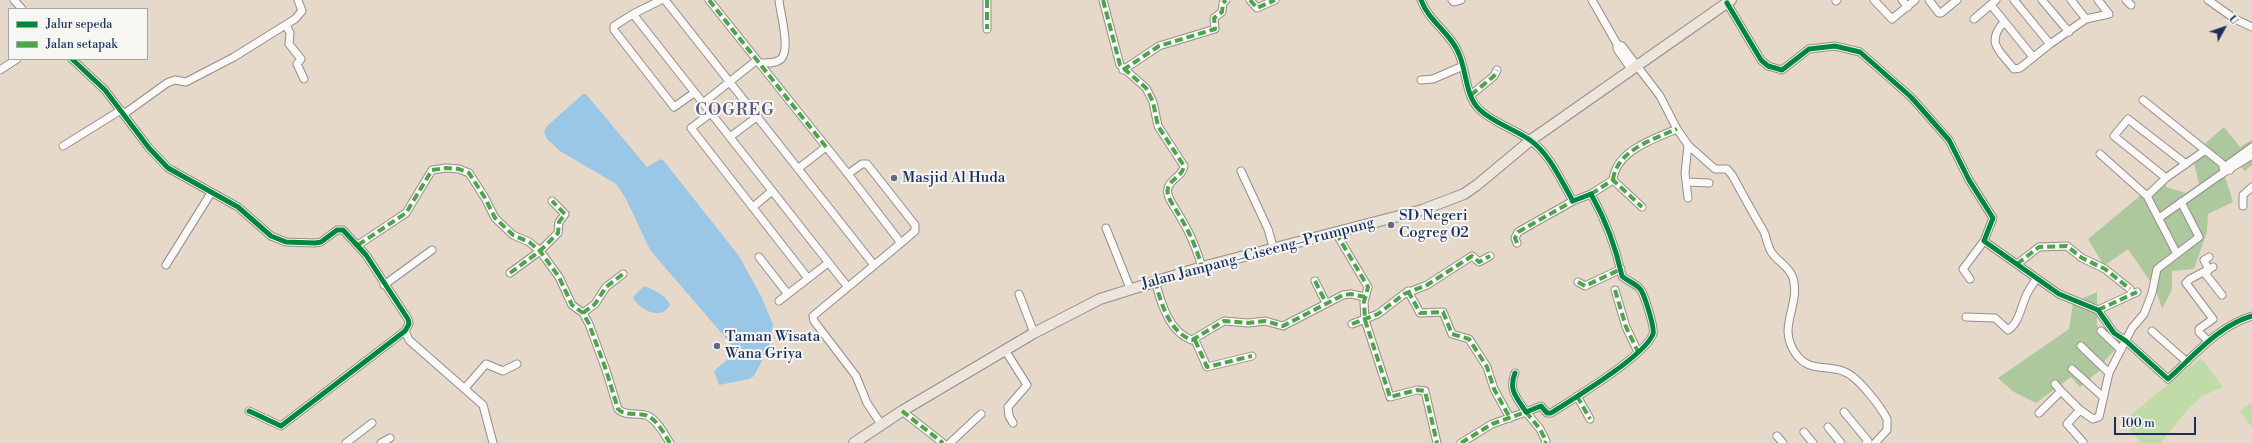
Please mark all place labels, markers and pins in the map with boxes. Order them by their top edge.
place label: Masjid Al Huda [902,169,1005,187]
marker: Masjid Al Huda [889,173,899,183]
place label: SD Negeri Cogreg 02 [1399,207,1469,242]
marker: SD Negeri Cogreg 02 [1386,220,1396,230]
place label: Taman Wisata Wana Griya [725,328,820,363]
marker: Taman Wisata Wana Griya [712,341,722,351]

